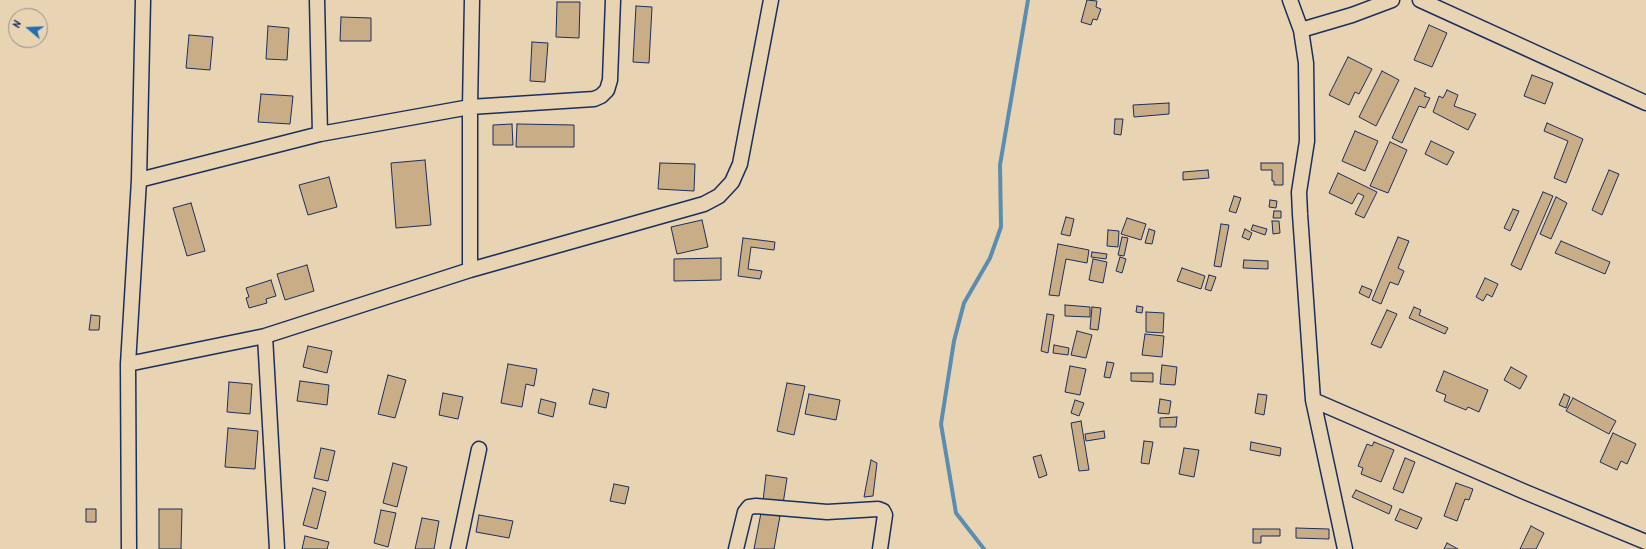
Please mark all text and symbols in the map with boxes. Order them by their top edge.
north arrow [8,8,48,48]
text: N [8,18,27,31]

